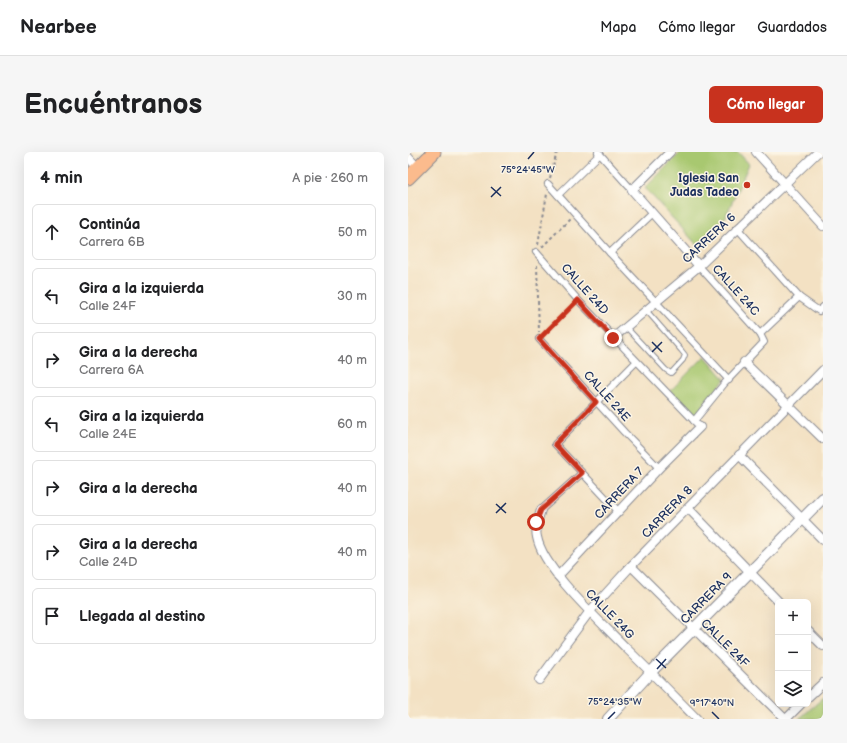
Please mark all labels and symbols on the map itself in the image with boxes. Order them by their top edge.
text: 75°24'45"W [501,164,555,176]
place label: Iglesia San Judas Tadeo [670,171,739,200]
marker: Iglesia San Judas Tadeo [742,180,752,190]
street label: CARRERA 6 [680,210,739,267]
street label: CALLE 24D [558,261,612,318]
street label: CALLE 24C [709,262,763,319]
route end [604,329,622,347]
street label: CALLE 24E [580,368,633,425]
street label: CARRERA 7 [592,464,647,522]
street label: CARRERA 8 [639,483,696,542]
route start [527,513,545,531]
street label: CARRERA 9 [677,569,735,627]
street label: CALLE 24G [582,586,637,643]
street label: CALLE 24F [697,616,753,671]
text: 75°24'35"W [588,696,642,708]
text: 9°17'40"N [690,697,734,709]

